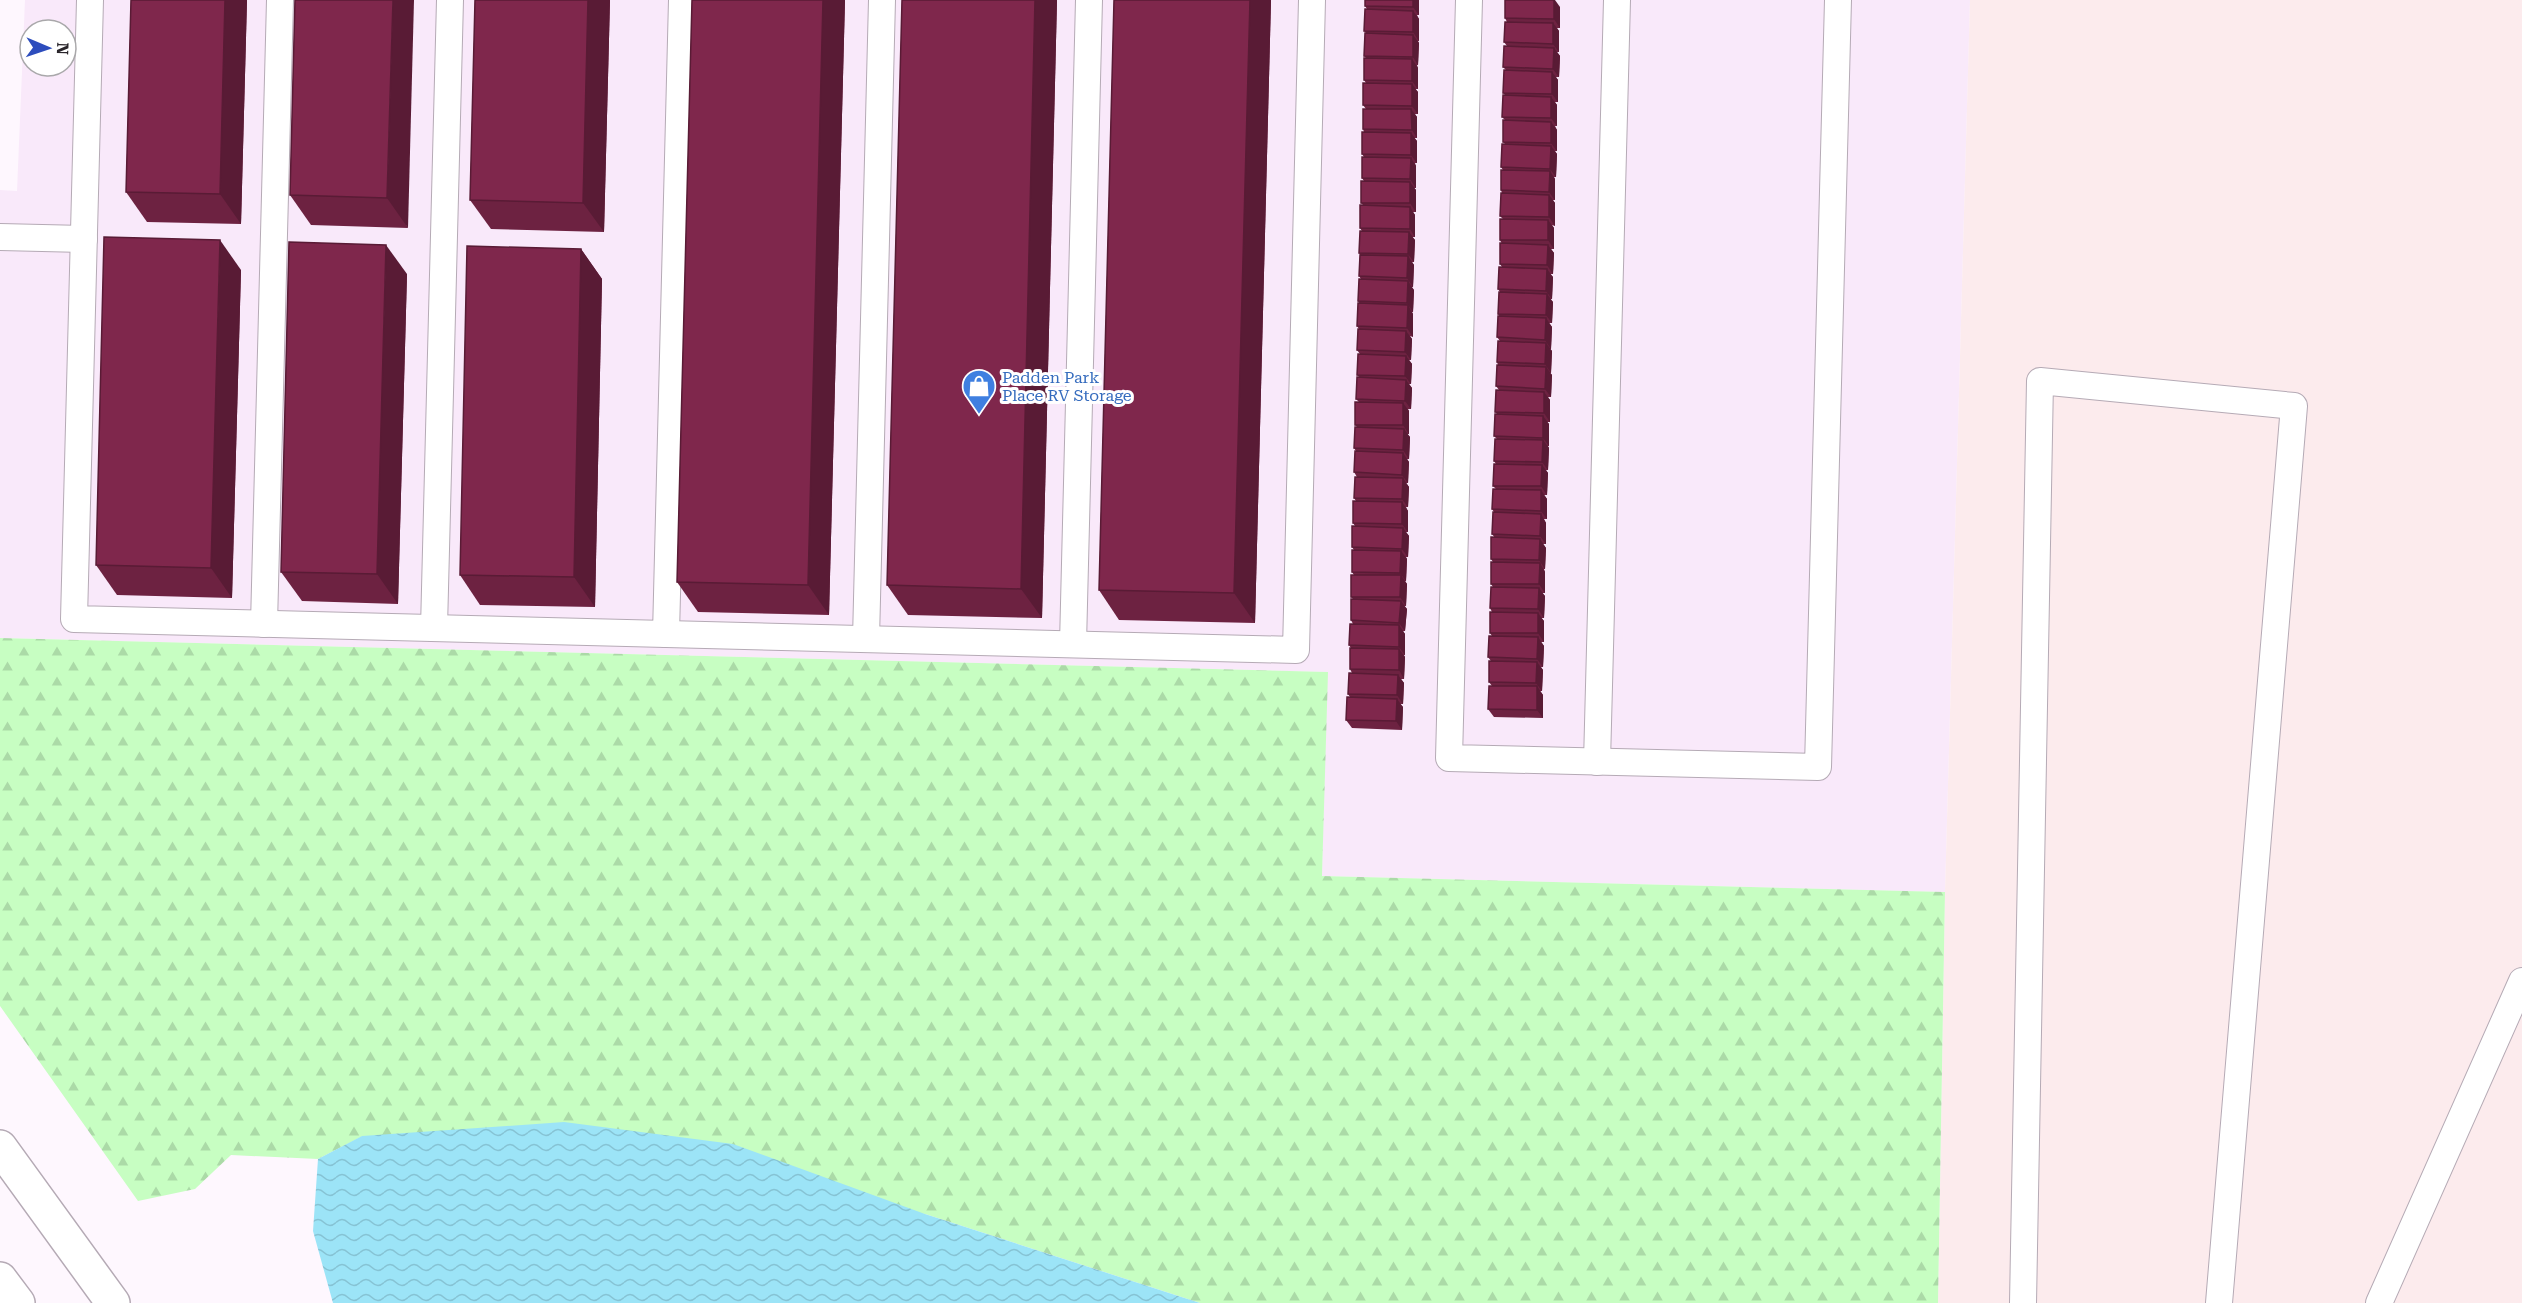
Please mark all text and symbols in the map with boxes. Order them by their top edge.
north arrow [18,18,78,78]
text: N [53,42,72,55]
shop icon: Padden Park Place RV Storage [961,368,997,415]
place label: Padden Park Place RV Storage [1002,368,1132,405]

